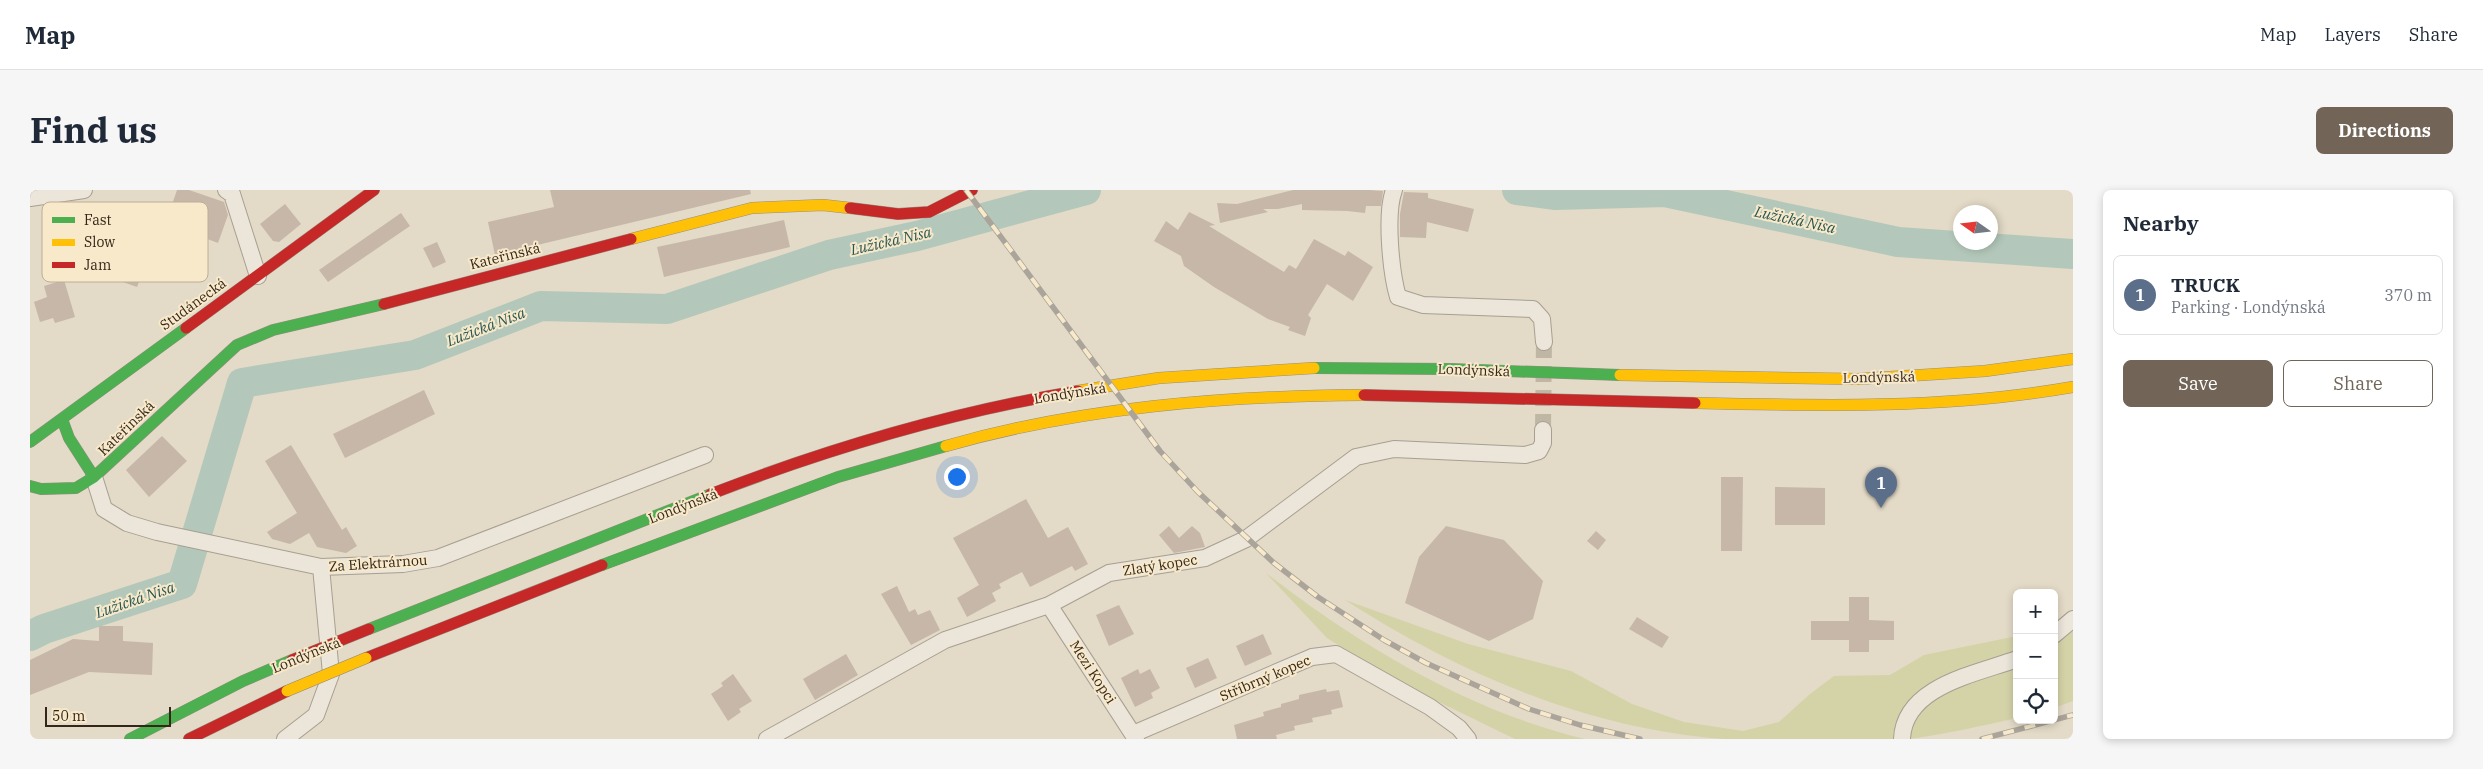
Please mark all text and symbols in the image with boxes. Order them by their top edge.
text: Map [25,19,75,51]
text: Map [2260,23,2297,46]
text: Layers [2325,23,2381,46]
text: Share [2409,23,2458,46]
text: Find us [30,107,157,153]
button: Directions [2316,107,2453,154]
water label: Lužická Nisa [1752,201,1838,238]
legend [42,202,208,282]
north arrow [1953,205,1998,250]
text: Nearby [2123,209,2199,237]
text: Fast [84,211,112,229]
water label: Lužická Nisa [848,222,934,259]
text: Slow [84,233,115,251]
street label: Kateřinská [468,238,542,273]
text: Jam [84,256,111,274]
text: TRUCK [2171,273,2240,297]
street label: Studánecká [156,274,230,334]
text: 1 [2135,285,2145,305]
text: 370 m [2384,285,2432,305]
text: Parking · Londýnská [2171,297,2326,317]
water label: Lužická Nisa [443,303,528,351]
street label: Londýnská [1437,360,1511,380]
button: Save [2123,360,2273,407]
button: Share [2283,360,2433,407]
street label: Londýnská [1842,367,1916,387]
street label: Londýnská [1033,378,1108,408]
street label: Kateřinská [94,396,158,459]
your location [944,464,970,490]
pin: 1 [1865,467,1897,508]
street label: Londýnská [646,484,721,527]
street label: Zlatý kopec [1121,550,1199,580]
street label: Za Elektrárnou [328,551,428,575]
water label: Lužická Nisa [92,577,178,622]
map controls [2013,589,2058,724]
button: + [2013,589,2058,634]
street label: Londýnská [269,633,343,677]
button: − [2013,634,2058,679]
street label: Mezi Kopci [1066,637,1120,707]
street label: Stříbrný kopec [1217,651,1313,705]
button: locate [2013,679,2058,724]
scale bar [45,704,171,727]
text: 50 m [52,707,85,725]

